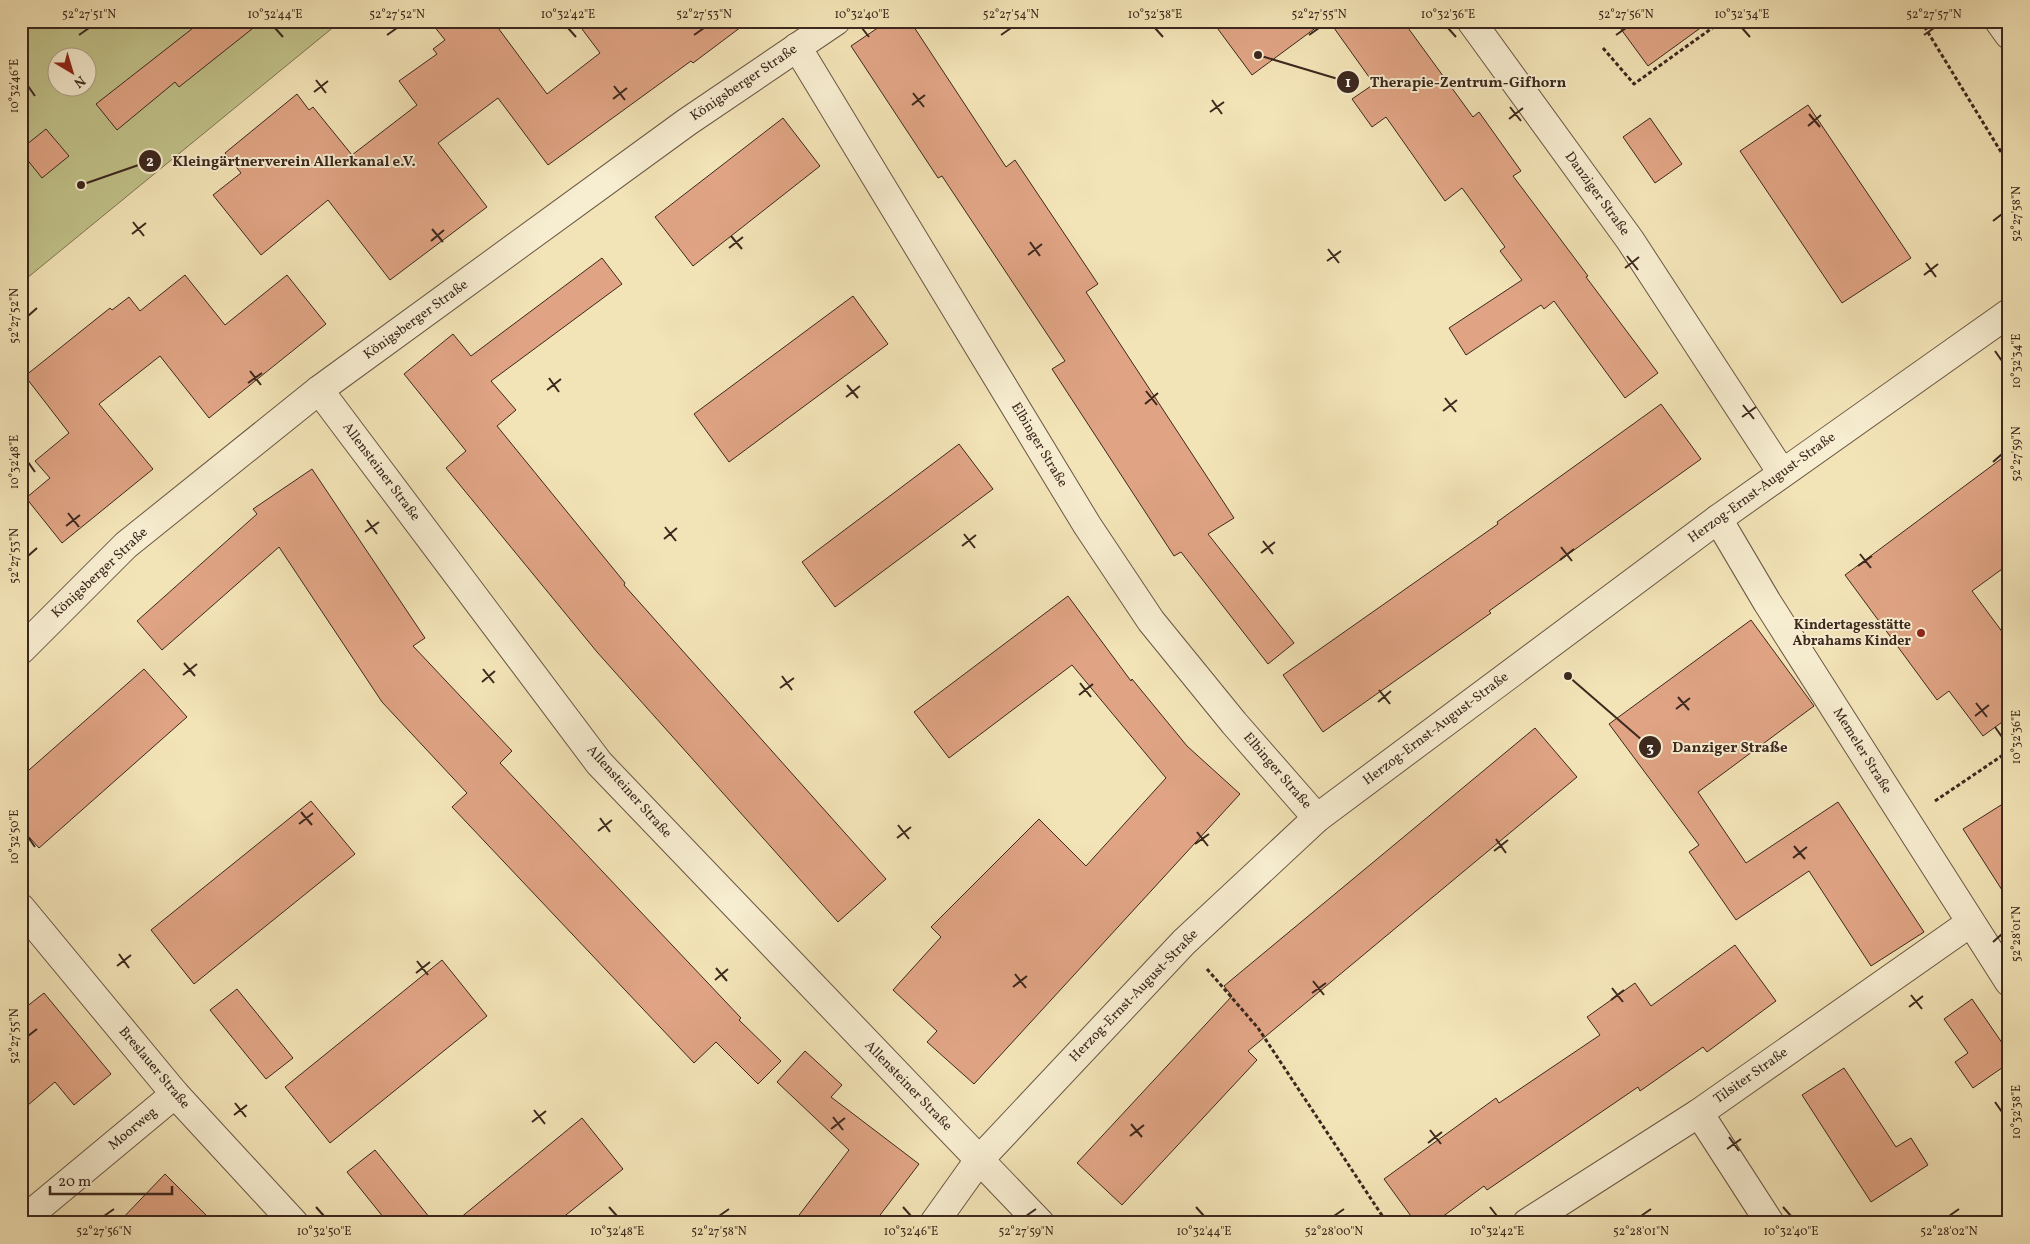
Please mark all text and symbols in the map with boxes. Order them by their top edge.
text: 52°27'51"N [62,7,116,23]
text: 10°32'44"E [247,7,303,23]
text: 52°27'52"N [369,7,425,23]
text: 10°32'42"E [541,7,595,23]
text: 52°27'53"N [676,7,732,23]
text: 10°32'40"E [834,7,890,23]
text: 52°27'54"N [983,7,1039,23]
text: 10°32'38"E [1128,7,1182,23]
text: 52°27'55"N [1291,7,1347,23]
text: 10°32'36"E [1421,7,1475,23]
text: 52°27'56"N [1598,7,1654,23]
text: 10°32'34"E [1714,7,1770,23]
text: 52°27'57"N [1906,7,1962,23]
street label: Königsberger Straße [687,40,802,126]
north arrow [48,48,98,98]
text: 10°32'46"E [7,59,23,113]
callout: Therapie-Zentrum-Gifhorn [1335,67,1577,97]
text: N [69,70,89,92]
text: 1 [1345,73,1351,94]
text: Therapie-Zentrum-Gifhorn [1370,73,1566,94]
callout: Kleingärtnerverein Allerkanal e.V. [138,146,426,176]
street label: Danziger Straße [1560,148,1634,240]
text: 2 [146,152,154,173]
text: Kleingärtnerverein Allerkanal e.V. [172,152,416,173]
text: 52°27'58"N [2009,186,2025,242]
street label: Königsberger Straße [360,275,473,364]
text: 52°27'52"N [7,288,23,344]
text: 10°32'34"E [2009,333,2025,389]
street label: Elbinger Straße [1006,399,1072,491]
street label: Allensteiner Straße [338,419,425,526]
text: 52°27'59"N [2009,426,2025,482]
street label: Herzog-Ernst-August-Straße [1684,428,1840,548]
text: 10°32'48"E [7,435,23,489]
street label: Königsberger Straße [48,523,153,623]
text: 52°27'53"N [7,528,23,584]
place label: Kindertagesstätte Abrahams Kinder [1792,616,1911,651]
marker: Kindertagesstätte Abrahams Kinder [1915,627,1927,639]
street label: Herzog-Ernst-August-Straße [1359,668,1513,790]
street label: Memeler Straße [1828,704,1896,798]
text: 10°32'36"E [2009,710,2025,764]
street label: Elbinger Straße [1238,729,1316,814]
callout: Danziger Straße [1637,732,1798,762]
text: 3 [1646,738,1654,759]
text: Danziger Straße [1672,738,1788,759]
street label: Allensteiner Straße [582,741,676,843]
text: 10°32'50"E [7,810,23,864]
text: 52°28'01"N [2009,906,2025,962]
street label: Herzog-Ernst-August-Straße [1065,925,1203,1067]
text: 52°27'55"N [7,1008,23,1064]
street label: Breslauer Straße [114,1023,194,1113]
street label: Allensteiner Straße [860,1037,956,1136]
street label: Tilsiter Straße [1710,1043,1792,1109]
text: 10°32'38"E [2009,1085,2025,1139]
street label: Moorweg [105,1103,161,1155]
scale bar [50,1164,172,1196]
text: 20 m [58,1172,91,1193]
text: 52°27'56"N [76,1224,132,1240]
text: 10°32'50"E [297,1224,351,1240]
text: 10°32'48"E [590,1224,644,1240]
text: 52°27'58"N [691,1224,747,1240]
text: 10°32'46"E [884,1224,938,1240]
text: 52°27'59"N [998,1224,1054,1240]
text: 10°32'44"E [1176,1224,1232,1240]
text: 52°28'00"N [1305,1224,1363,1240]
text: 10°32'42"E [1470,1224,1524,1240]
text: 52°28'01"N [1613,1224,1669,1240]
text: 10°32'40"E [1763,1224,1819,1240]
text: 52°28'02"N [1920,1224,1978,1240]

